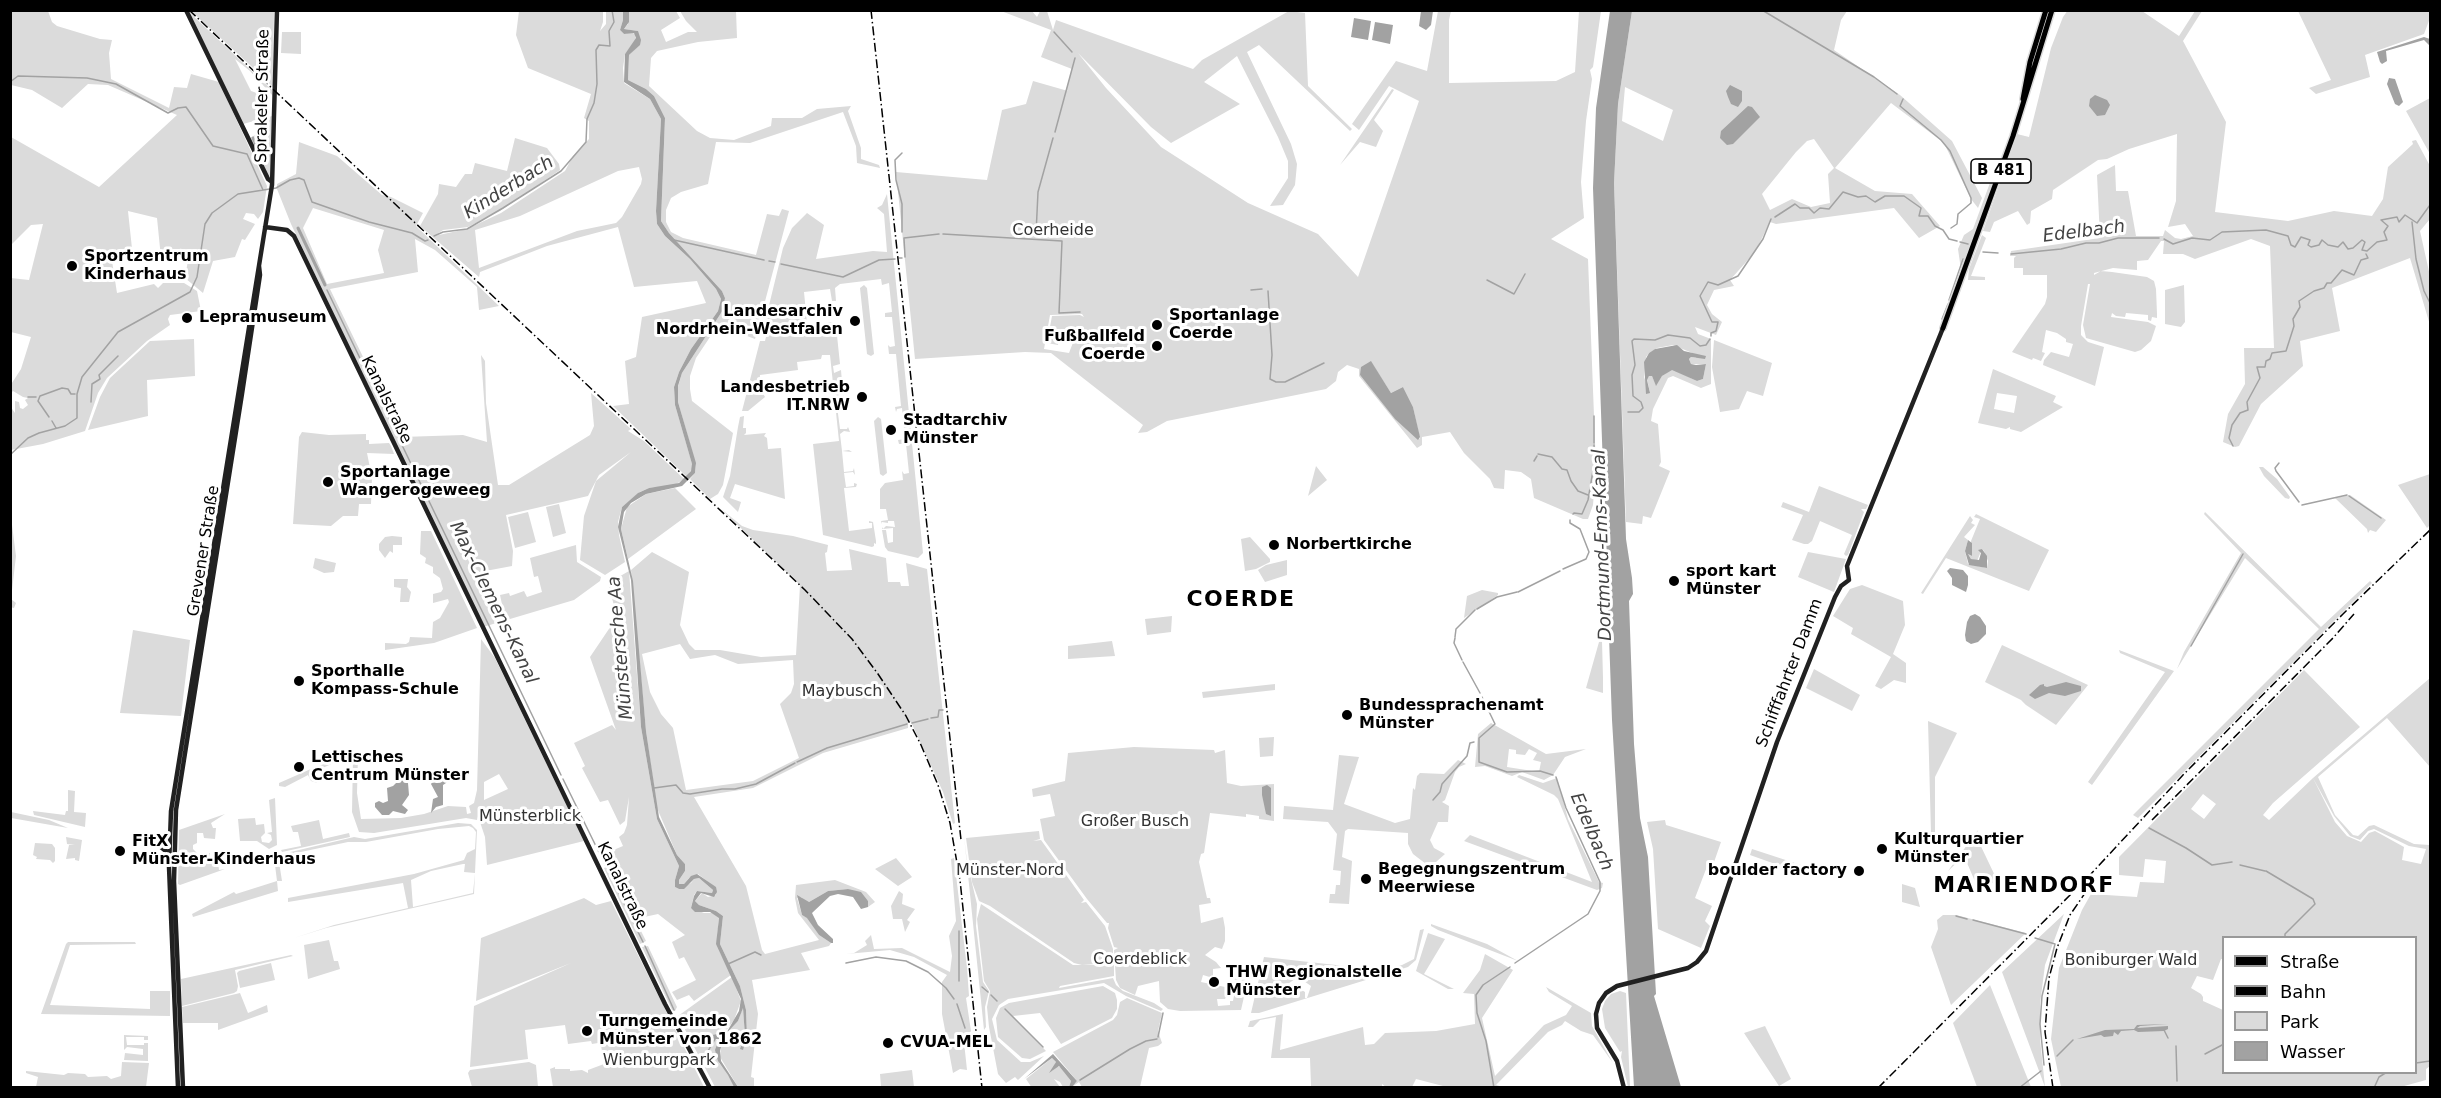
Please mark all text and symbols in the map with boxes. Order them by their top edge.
street label: Sprakeler Straße [252,29,274,163]
water label: Kinderbach [460,152,558,224]
road number: B 481 [1971,159,2031,183]
water label: Edelbach [2042,216,2126,248]
park label: Coerheide [1012,221,1094,241]
place label: Sportzentrum Kinderhaus [84,247,209,285]
marker: Sportzentrum Kinderhaus [65,259,79,273]
place label: Landesarchiv Nordrhein-Westfalen [656,302,843,340]
place label: Sportanlage Coerde [1169,306,1279,344]
place label: Lepramuseum [199,308,327,328]
marker: Lepramuseum [180,311,194,325]
marker: Landesarchiv Nordrhein-Westfalen [848,314,862,328]
marker: Sportanlage Coerde [1150,318,1164,332]
place label: Fußballfeld Coerde [1044,327,1145,365]
marker: Fußballfeld Coerde [1150,339,1164,353]
street label: Kanalstraße [356,353,416,447]
place label: Landesbetrieb IT.NRW [720,378,850,416]
marker: Landesbetrieb IT.NRW [855,390,869,404]
place label: Stadtarchiv Münster [903,411,1008,449]
marker: Stadtarchiv Münster [884,423,898,437]
water label: Dortmund-Ems-Kanal [1589,449,1617,641]
place label: Sportanlage Wangerogeweeg [340,463,491,501]
marker: Sportanlage Wangerogeweeg [321,475,335,489]
street label: Grevener Straße [184,484,224,618]
water label: Max-Clemens-Kanal [444,518,542,688]
place label: Norbertkirche [1286,535,1412,555]
marker: Norbertkirche [1267,538,1281,552]
place label: sport kart Münster [1686,562,1776,600]
marker: sport kart Münster [1667,574,1681,588]
water label: Münstersche Aa [604,575,638,721]
district label: COERDE [1186,587,1296,613]
street label: Schifffahrter Damm [1753,596,1827,750]
place label: Sporthalle Kompass-Schule [311,662,459,700]
marker: Sporthalle Kompass-Schule [292,674,306,688]
park label: Maybusch [802,682,882,702]
place label: Bundessprachenamt Münster [1359,696,1544,734]
marker: Bundessprachenamt Münster [1340,708,1354,722]
place label: Lettisches Centrum Münster [311,748,469,786]
marker: Lettisches Centrum Münster [292,760,306,774]
water label: Edelbach [1565,790,1617,874]
park label: Münsterblick [479,807,581,827]
park label: Großer Busch [1081,812,1189,832]
place label: Kulturquartier Münster [1894,830,2023,868]
place label: FitX Münster-Kinderhaus [132,832,316,870]
street label: Kanalstraße [592,839,652,933]
marker: Kulturquartier Münster [1875,842,1889,856]
marker: FitX Münster-Kinderhaus [113,844,127,858]
place label: Begegnungszentrum Meerwiese [1378,860,1565,898]
park label: Münster-Nord [956,861,1064,881]
place label: boulder factory [1708,861,1847,881]
marker: boulder factory [1852,864,1866,878]
marker: Begegnungszentrum Meerwiese [1359,872,1373,886]
district label: MARIENDORF [1933,873,2115,899]
legend [2222,936,2417,1074]
park label: Coerdeblick [1093,950,1187,970]
park label: Boniburger Wald [2065,951,2197,971]
text: Straße [2280,951,2339,972]
place label: THW Regionalstelle Münster [1226,963,1402,1001]
marker: THW Regionalstelle Münster [1207,975,1221,989]
text: Bahn [2280,981,2326,1002]
text: Park [2280,1011,2319,1032]
place label: Turngemeinde Münster von 1862 [599,1012,762,1050]
marker: Turngemeinde Münster von 1862 [580,1024,594,1038]
place label: CVUA-MEL [900,1033,993,1053]
marker: CVUA-MEL [881,1036,895,1050]
text: Wasser [2280,1041,2345,1062]
park label: Wienburgpark [603,1051,715,1071]

